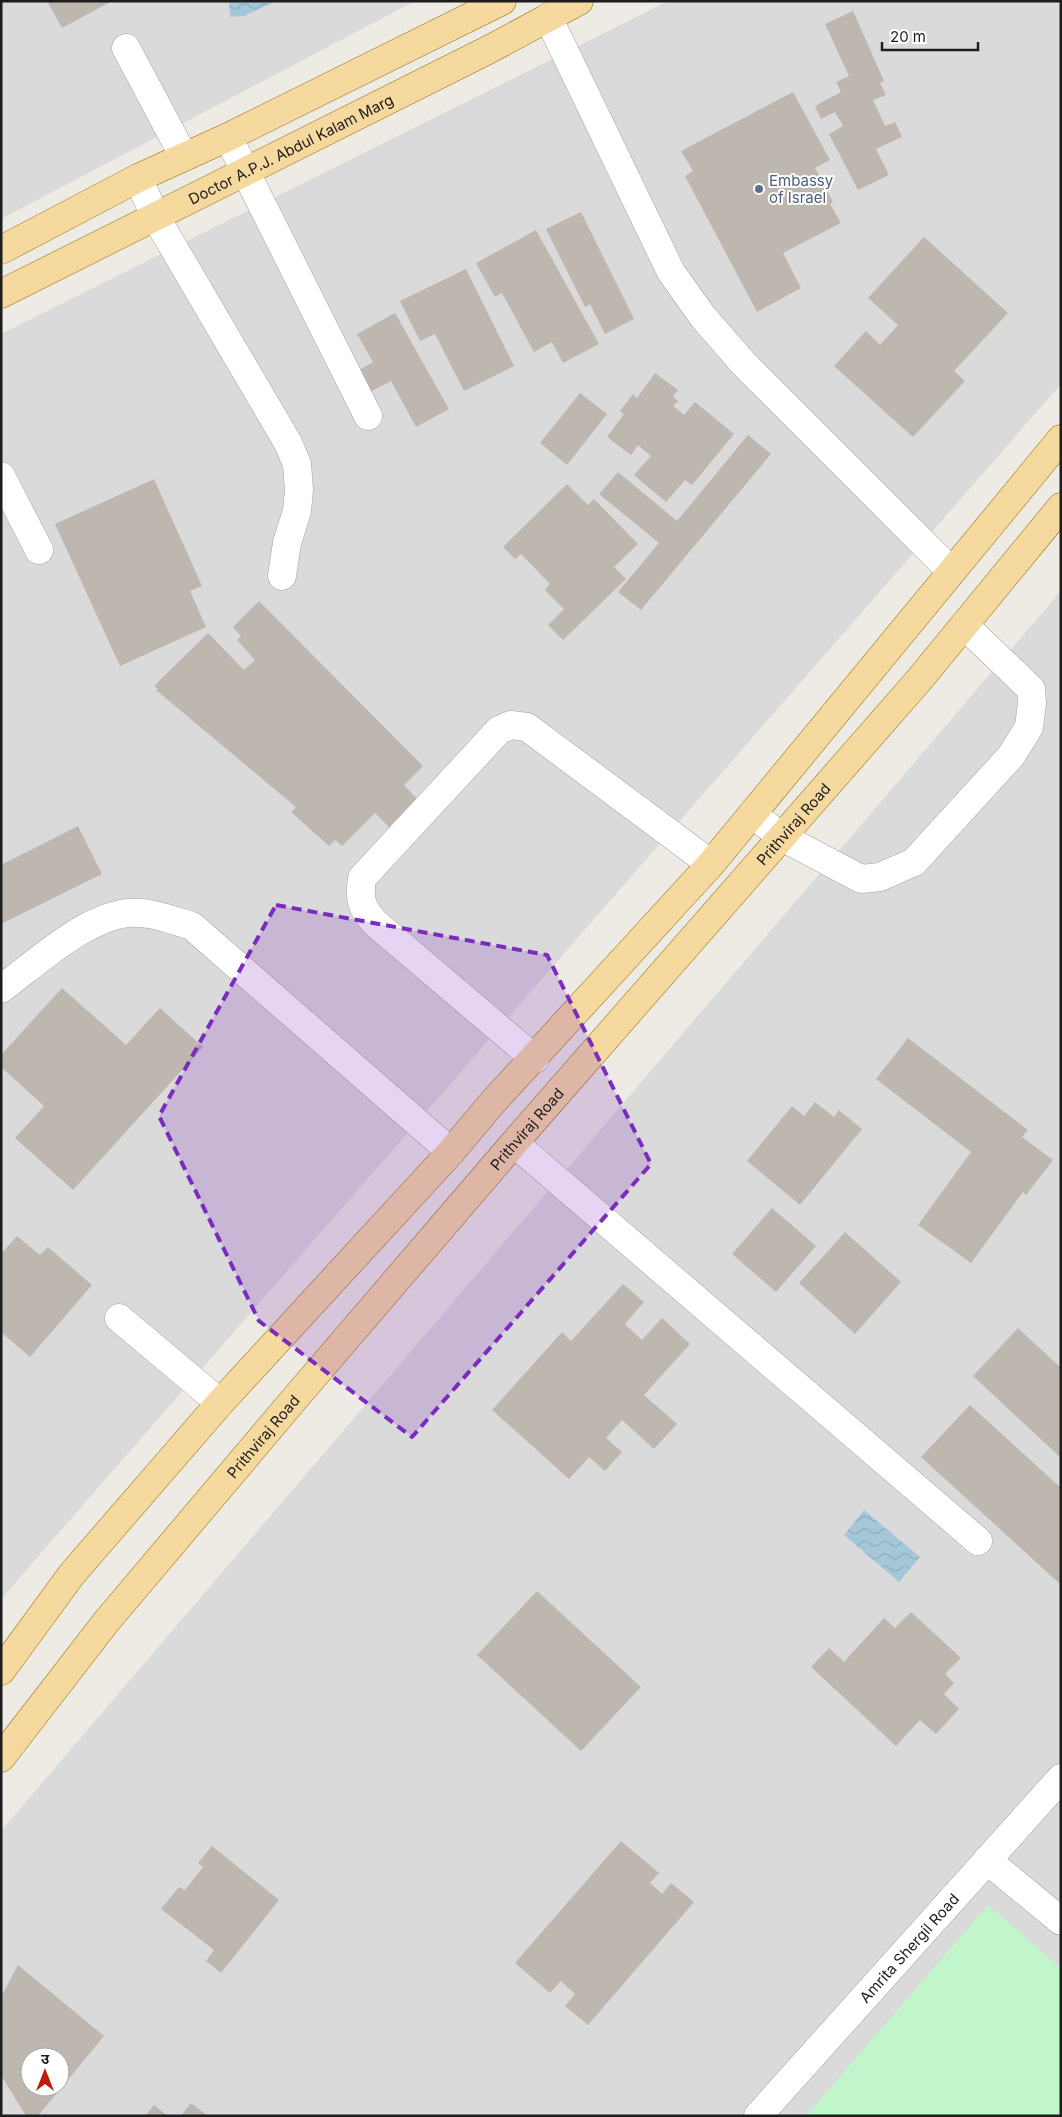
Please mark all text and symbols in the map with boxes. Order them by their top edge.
scale bar [882,20,978,52]
text: 20 m [890,27,926,46]
street label: Doctor A.P.J. Abdul Kalam Marg [185,90,396,208]
place label: Embassy of Israel [769,171,834,207]
marker: Embassy of Israel [753,183,765,195]
street label: Prithviraj Road [752,779,834,869]
street label: Prithviraj Road [486,1084,568,1174]
street label: Prithviraj Road [222,1391,303,1482]
street label: Amrita Shergil Road [855,1889,963,2006]
north arrow [20,2047,70,2097]
text: उ [41,2050,50,2067]

